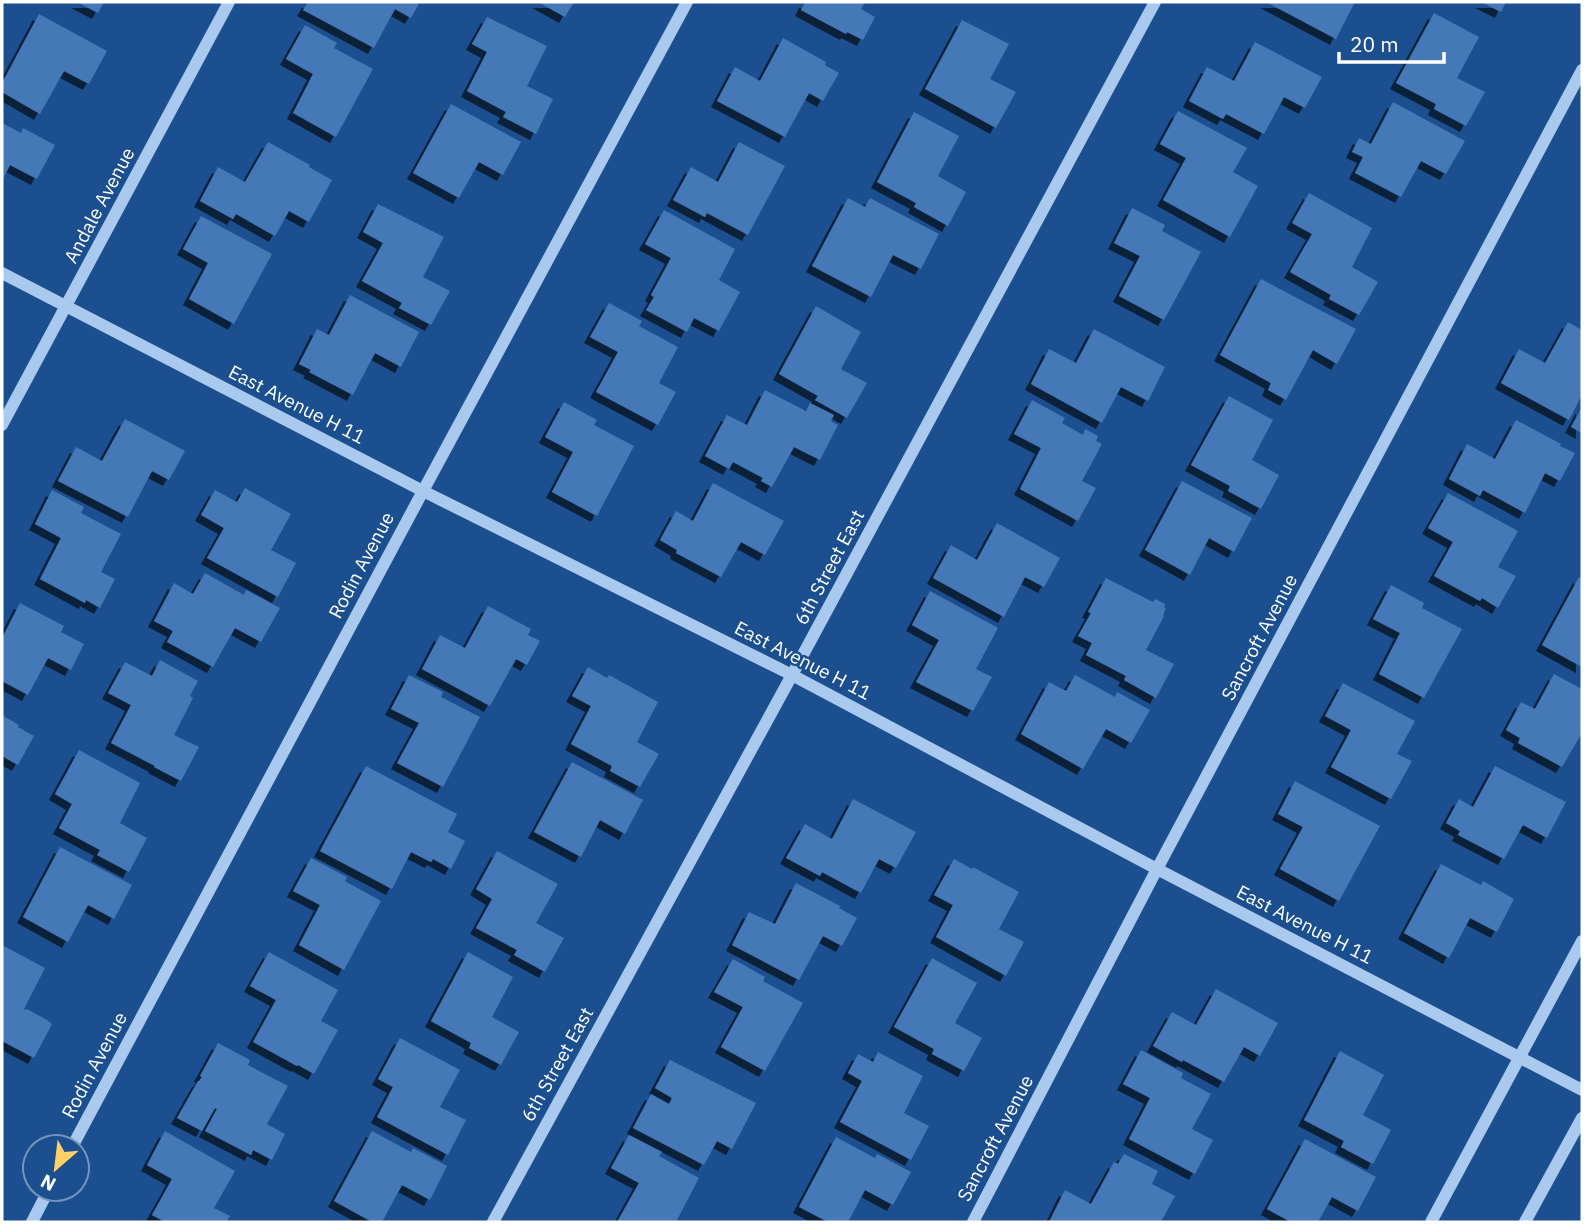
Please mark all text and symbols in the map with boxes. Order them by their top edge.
scale bar [1339,21,1444,65]
text: 20 m [1350,30,1399,58]
street label: Andale Avenue [58,143,140,267]
street label: East Avenue H 11 [225,359,369,449]
street label: 6th Street East [789,505,869,629]
street label: Rodin Avenue [323,508,399,622]
street label: Sancroft Avenue [1216,570,1302,704]
street label: East Avenue H 11 [731,615,875,705]
street label: East Avenue H 11 [1233,879,1377,969]
street label: 6th Street East [516,1003,598,1125]
street label: Rodin Avenue [56,1008,132,1122]
street label: Sancroft Avenue [952,1071,1038,1205]
north arrow [21,1133,91,1203]
text: N [36,1169,60,1197]

